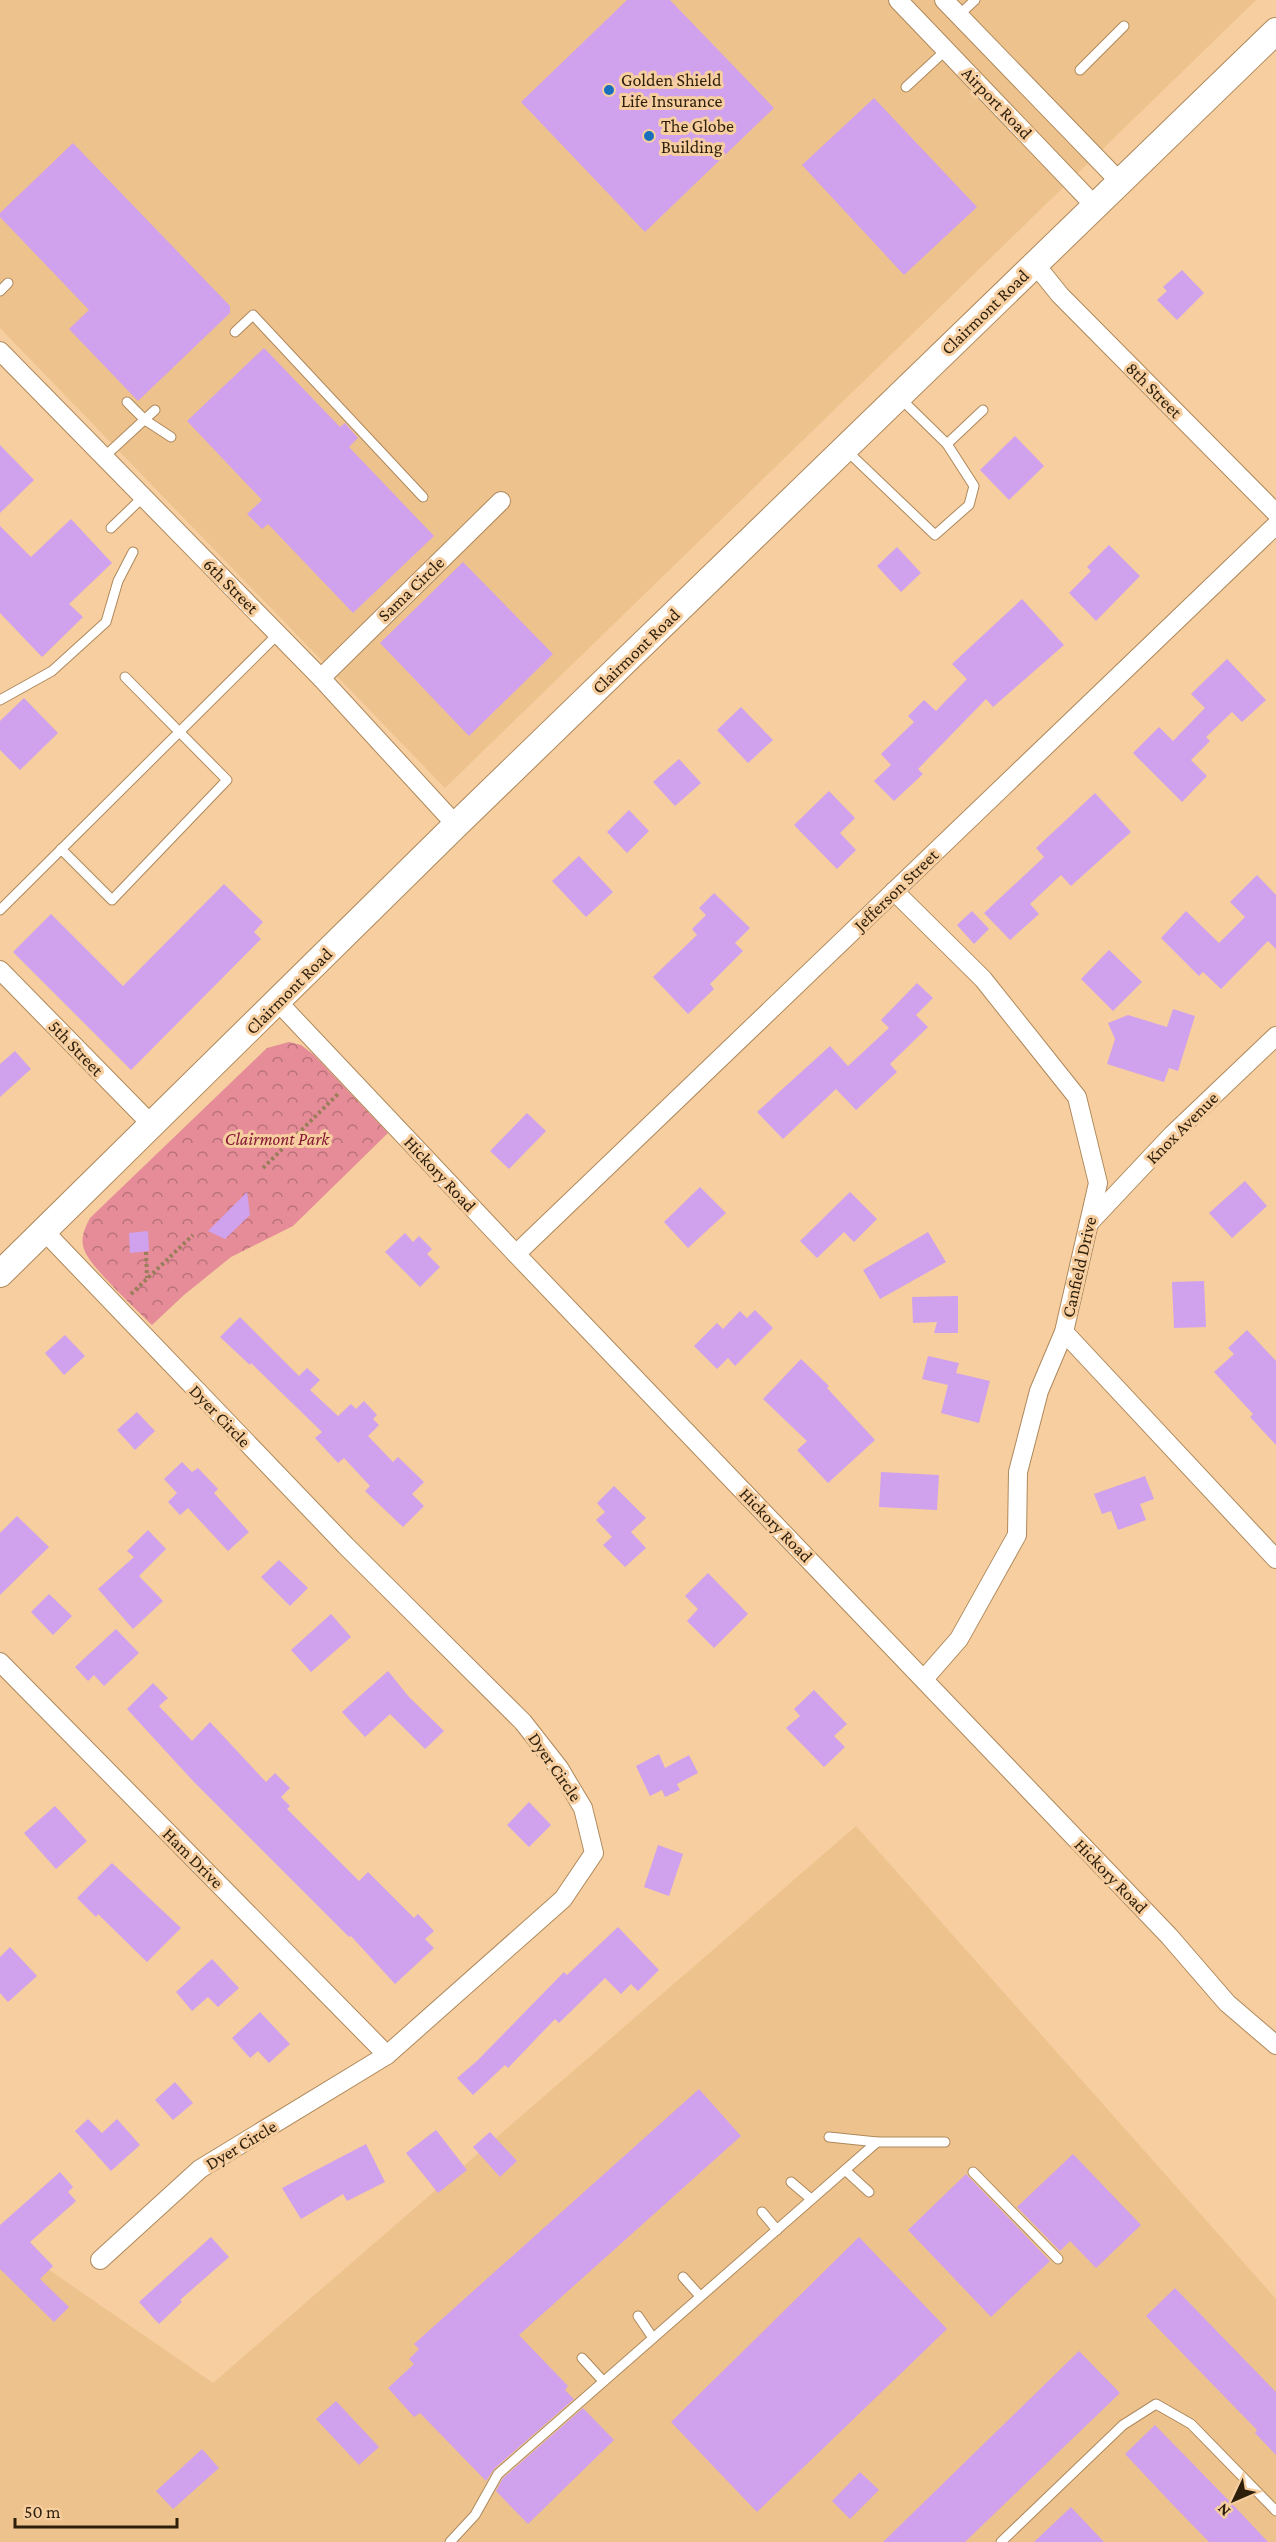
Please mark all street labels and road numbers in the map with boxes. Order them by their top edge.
street label: Airport Road [958,63,1036,143]
street label: Clairmont Road [937,265,1033,359]
street label: 8th Street [1122,358,1187,423]
street label: Sama Circle [374,552,448,625]
street label: 6th Street [199,554,264,619]
street label: Clairmont Road [588,604,684,698]
street label: Jefferson Street [848,844,943,937]
street label: Clairmont Road [242,943,337,1038]
street label: 5th Street [45,1016,108,1081]
street label: Knox Avenue [1142,1088,1222,1168]
street label: Hickory Road [400,1132,480,1216]
street label: Canfield Drive [1058,1215,1100,1319]
street label: Dyer Circle [185,1381,255,1451]
street label: Hickory Road [735,1484,817,1567]
street label: Dyer Circle [524,1729,586,1805]
street label: Ham Drive [159,1824,227,1892]
street label: Hickory Road [1070,1835,1152,1918]
street label: Dyer Circle [202,2116,280,2174]

